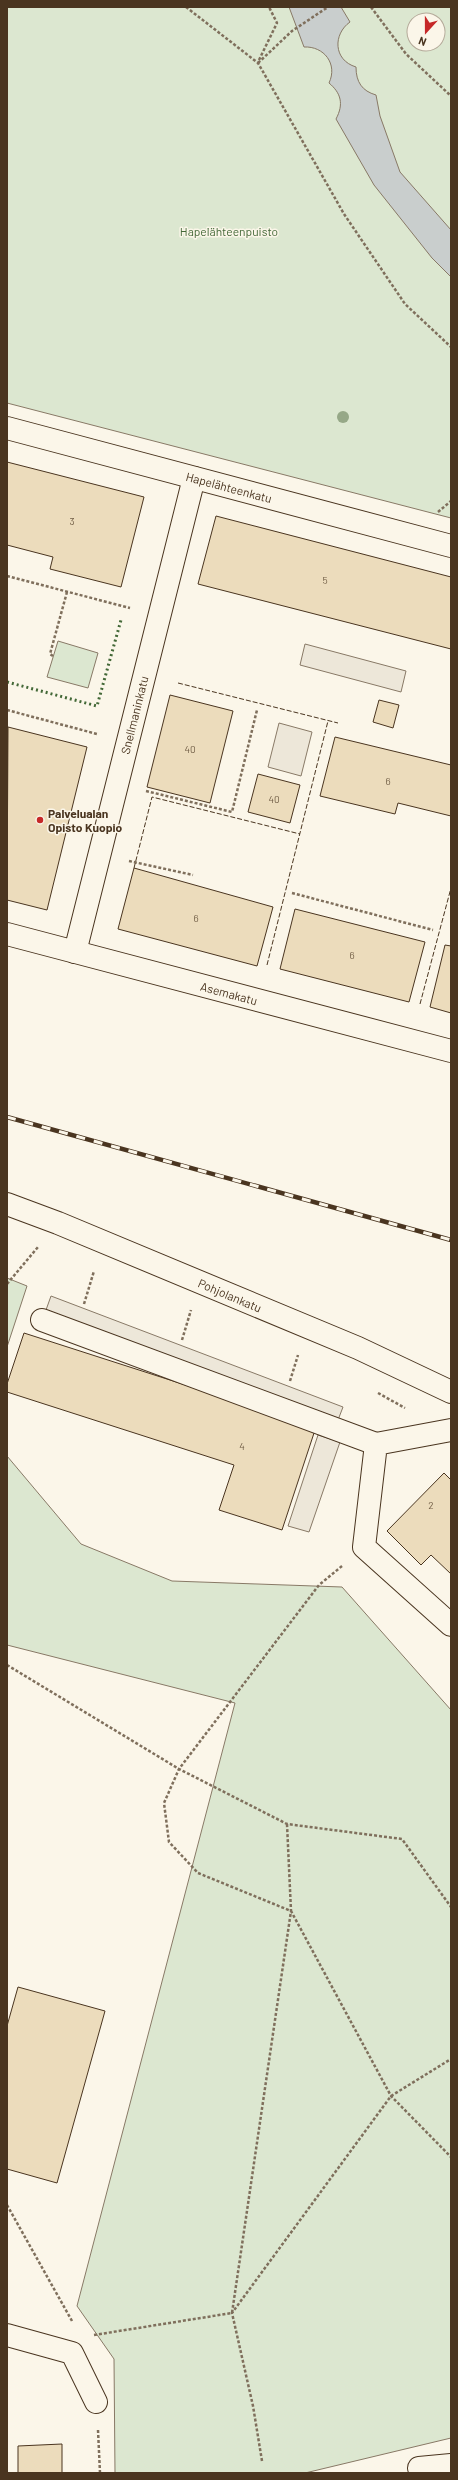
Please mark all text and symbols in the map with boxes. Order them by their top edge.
north arrow [406,12,446,52]
text: N [416,34,428,49]
park label: Hapelähteenpuisto [180,224,278,238]
street label: Hapelähteenkatu [184,469,274,505]
house number: 3 [69,515,75,527]
house number: 5 [322,574,328,586]
street label: Snellmaninkatu [118,674,150,756]
house number: 40 [184,743,196,755]
house number: 6 [385,775,391,787]
house number: 40 [268,793,280,805]
place label: Palvelualan Opisto Kuopio [48,806,123,834]
marker: Palvelualan Opisto Kuopio [35,815,45,825]
house number: 6 [193,912,199,924]
house number: 6 [349,949,355,961]
street label: Asemakatu [199,979,259,1007]
street label: Pohjolankatu [196,1275,264,1315]
house number: 4 [239,1440,245,1452]
house number: 2 [428,1499,434,1511]

